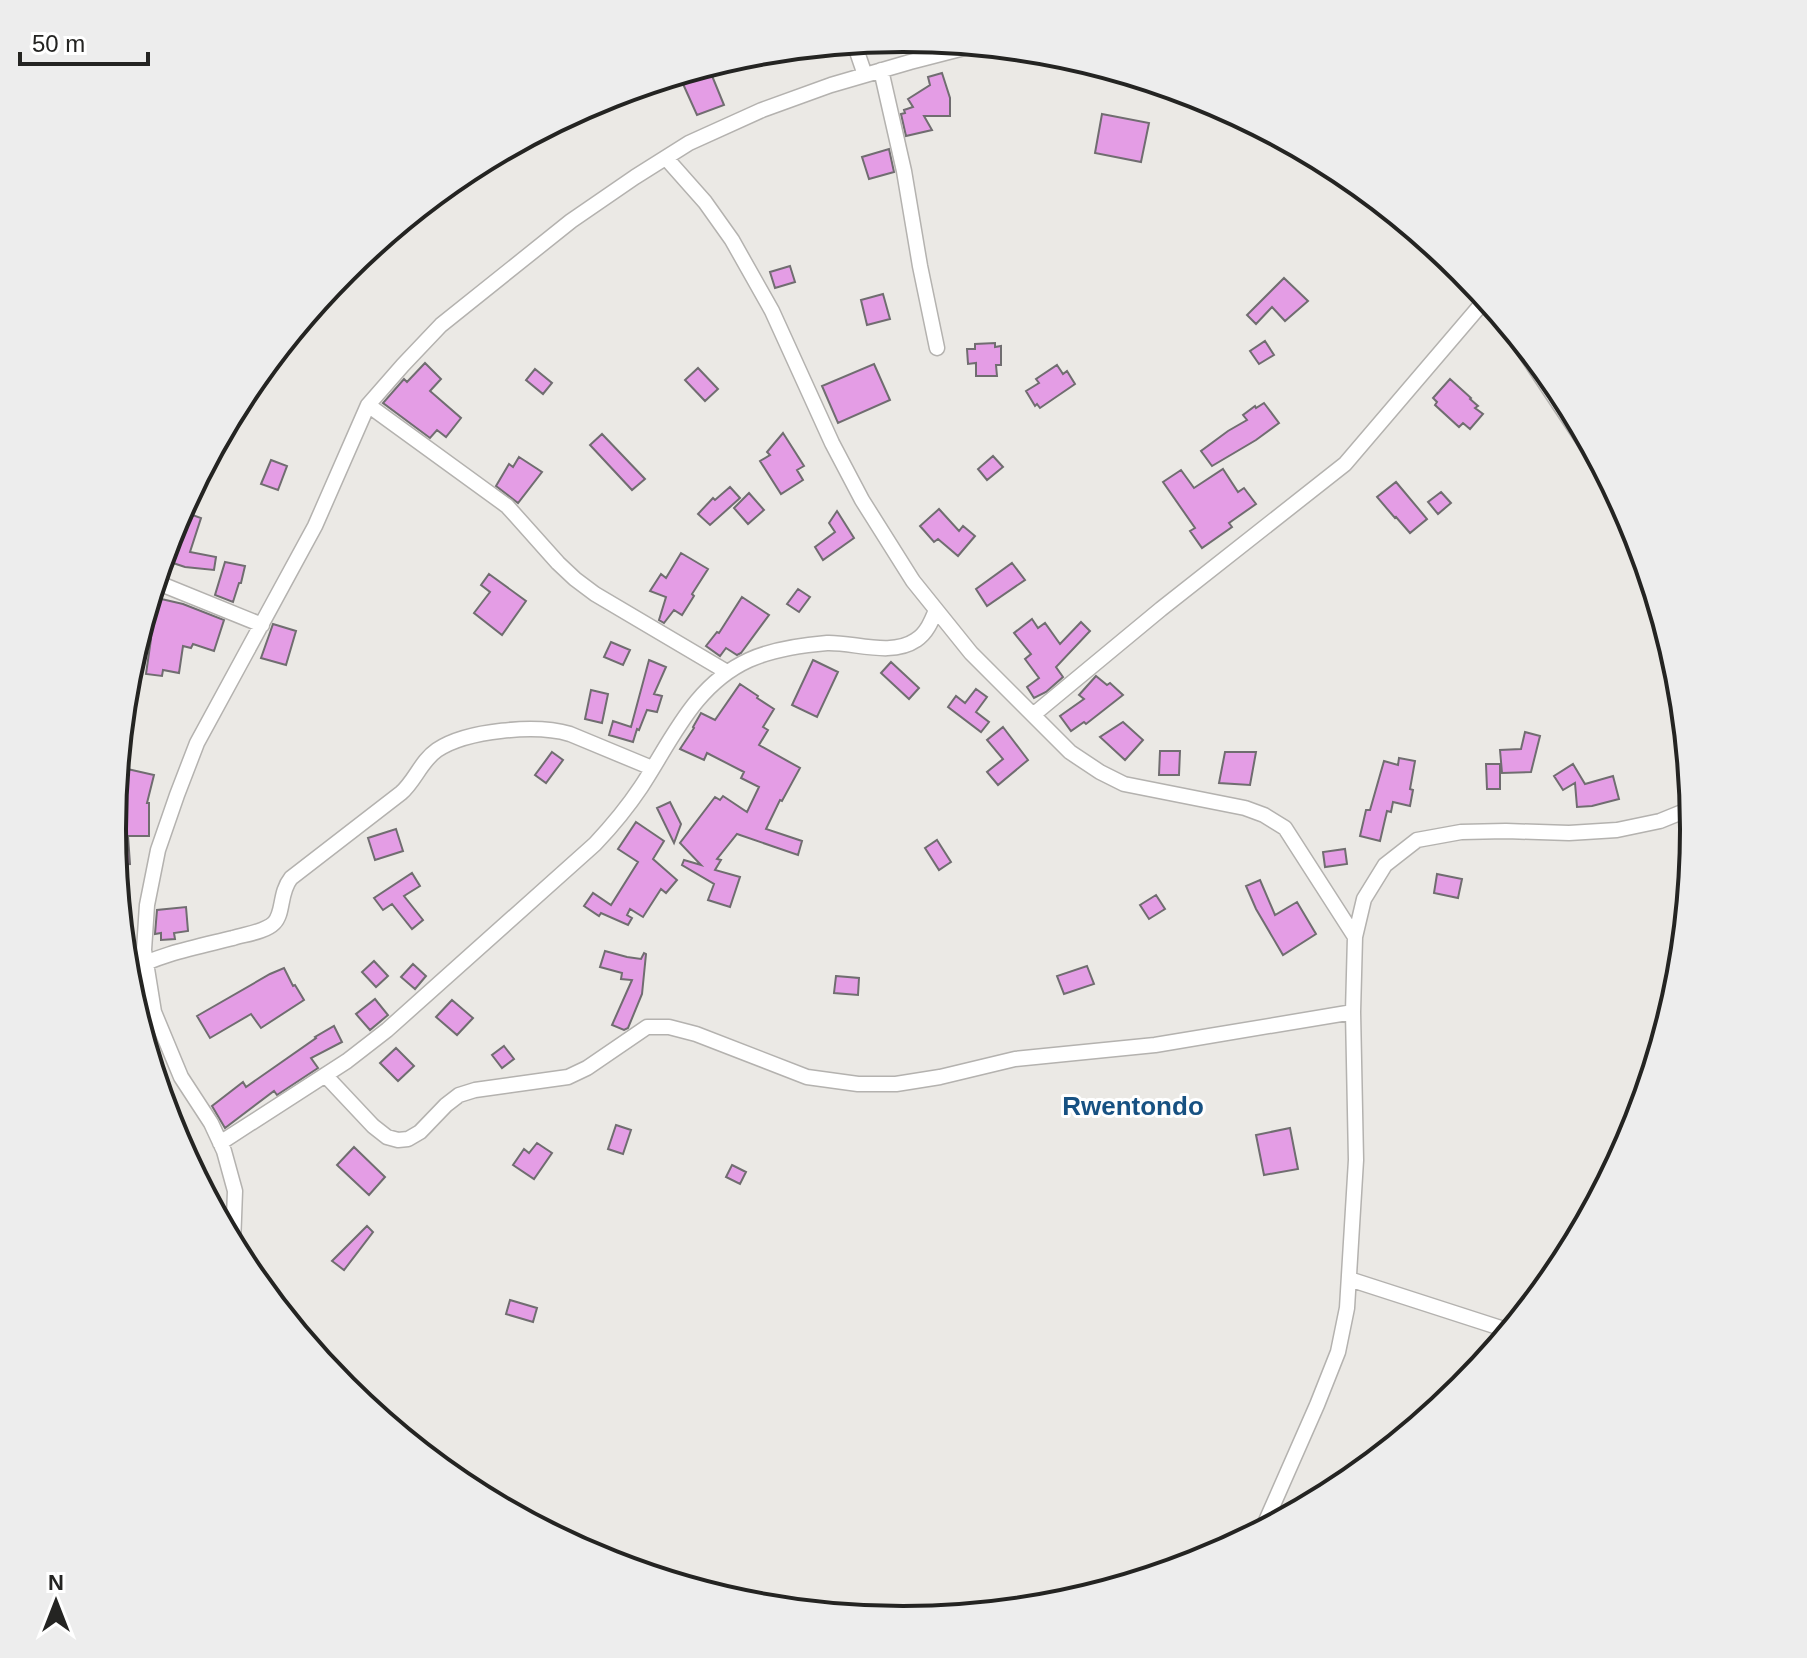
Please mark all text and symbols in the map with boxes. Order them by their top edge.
scale bar [20,16,148,66]
text: 50 m [32,30,85,57]
district label: Rwentondo [1062,1091,1204,1121]
north arrow [16,1562,96,1642]
text: N [48,1570,64,1595]

